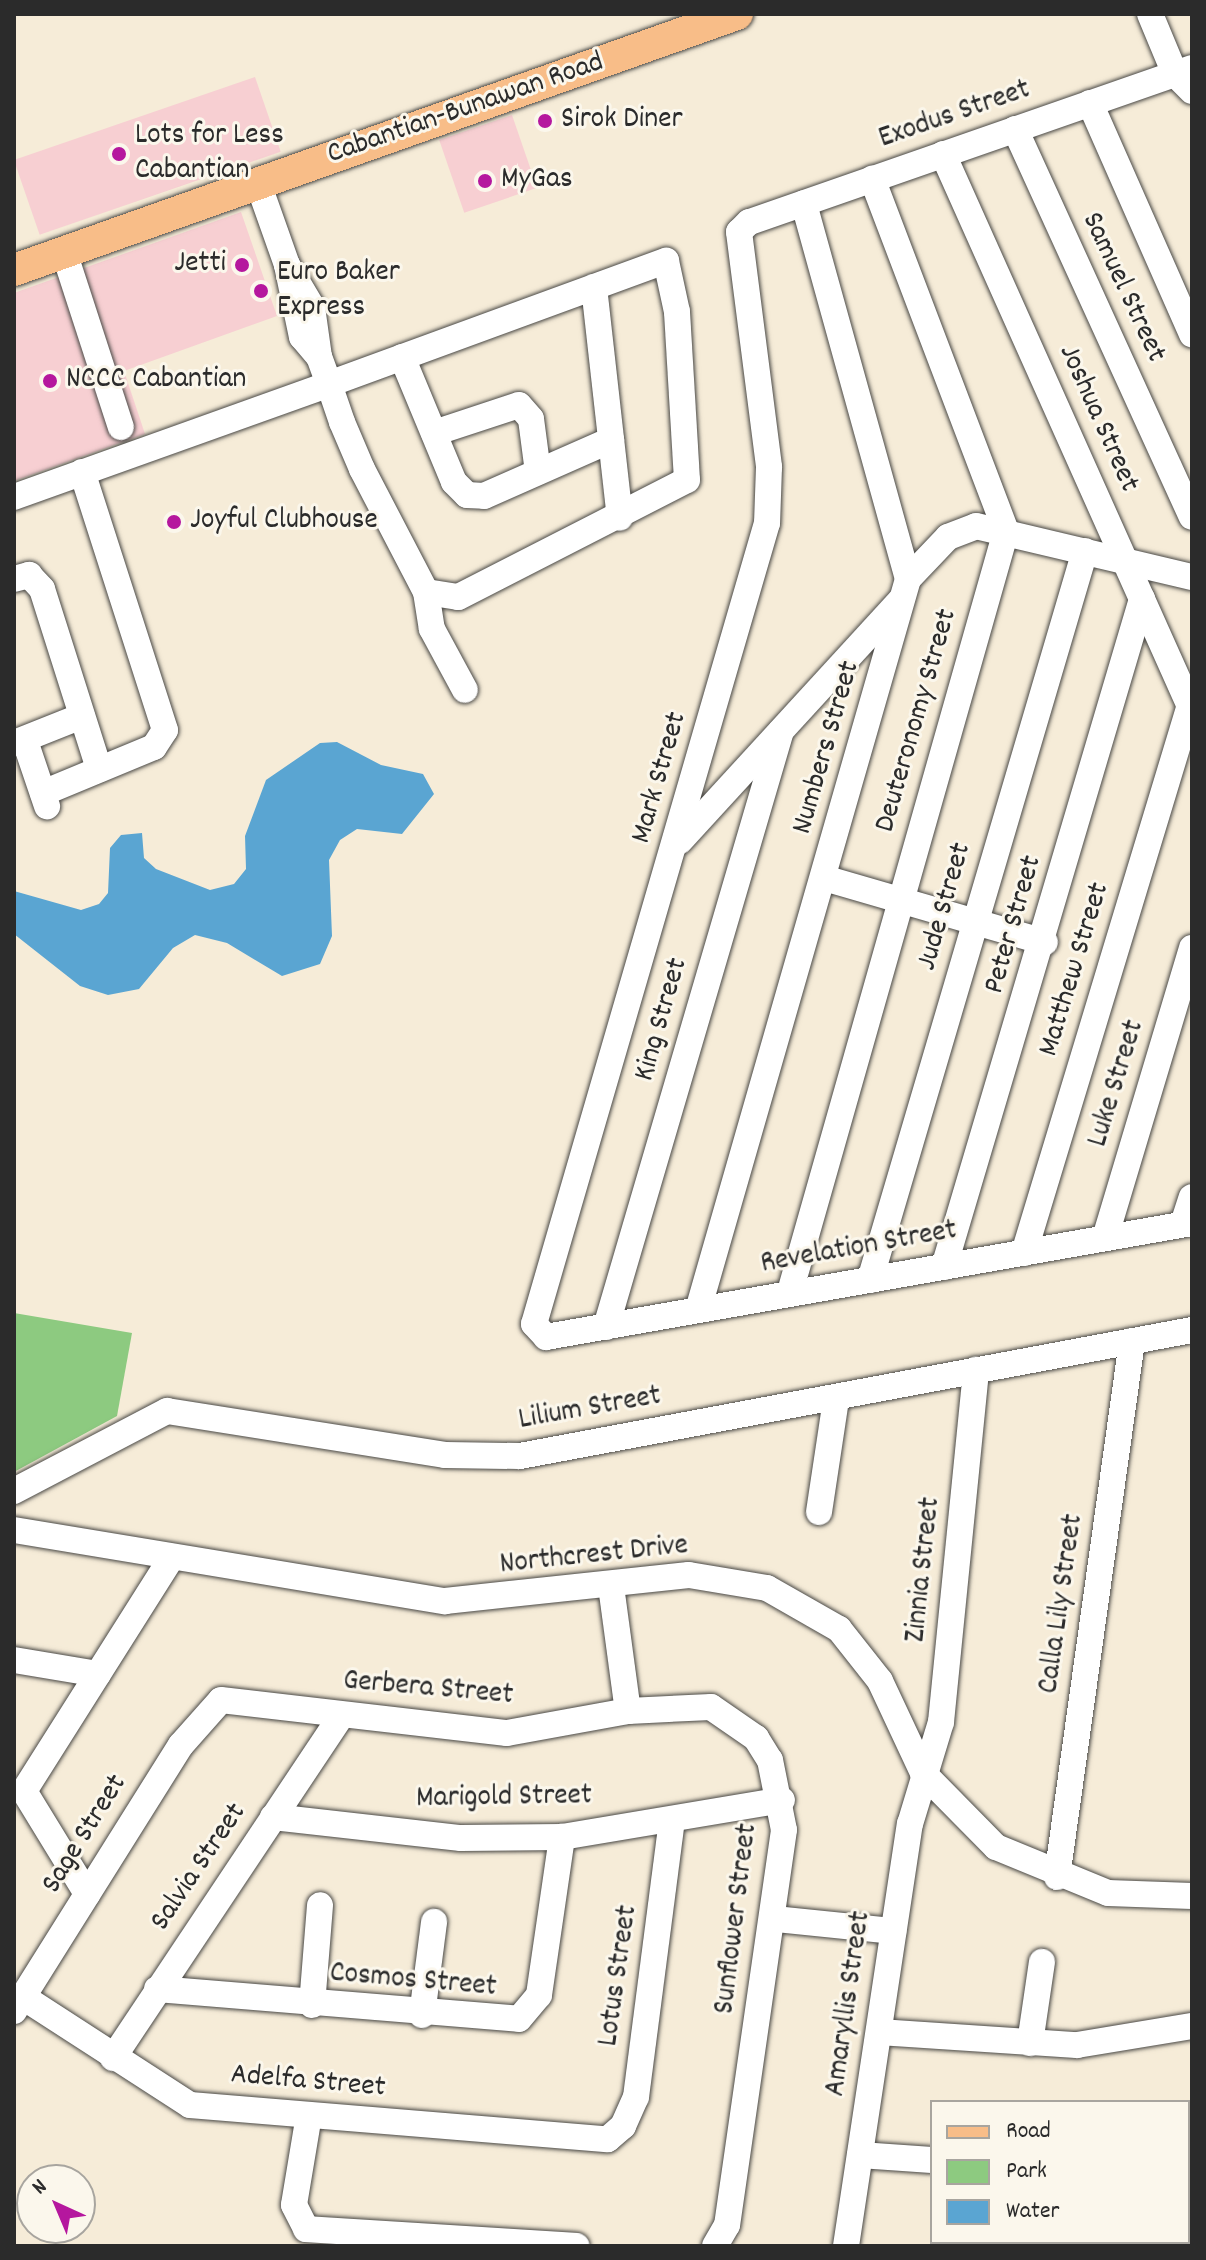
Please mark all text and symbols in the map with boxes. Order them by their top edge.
street label: Cabantian-Bunawan Road [323,46,609,174]
street label: Exodus Street [875,73,1035,159]
place label: Sirok Diner [561,103,683,139]
marker: Sirok Diner [536,112,554,130]
place label: Lots for Less Cabantian [135,119,284,190]
marker: Lots for Less Cabantian [110,145,128,163]
place label: MyGas [501,163,573,199]
marker: MyGas [476,172,494,190]
street label: Samuel Street [1072,207,1172,369]
place label: Jetti [174,247,226,283]
marker: Jetti [233,256,251,274]
place label: Euro Baker Express [277,256,400,326]
marker: Euro Baker Express [252,282,270,300]
street label: Joshua Street [1049,340,1145,498]
place label: NCCC Cabantian [66,363,246,399]
marker: NCCC Cabantian [41,372,59,390]
place label: Joyful Clubhouse [190,504,378,540]
marker: Joyful Clubhouse [165,513,183,531]
street label: Deuteronomy Street [869,605,967,837]
street label: Numbers Street [786,657,870,839]
street label: Mark Street [625,708,697,848]
street label: Jude Street [911,839,981,975]
street label: Peter Street [978,852,1052,998]
street label: Matthew Street [1032,879,1120,1061]
street label: King Street [628,954,698,1086]
street label: Luke Street [1082,1016,1154,1152]
street label: Revelation Street [758,1214,960,1284]
street label: Lilium Street [516,1380,664,1440]
street label: Zinnia Street [899,1496,951,1644]
street label: Calla Lily Street [1033,1512,1093,1696]
street label: Northcrest Drive [498,1529,690,1585]
street label: Gerbera Street [341,1665,515,1715]
street label: Sage Street [35,1769,137,1901]
street label: Marigold Street [416,1779,592,1819]
street label: Salvia Street [144,1797,256,1939]
street label: Sunflower Street [708,1822,768,2016]
street label: Lotus Street [592,1903,648,2049]
street label: Amaryllis Street [819,1909,881,2099]
street label: Cosmos Street [328,1957,498,2007]
street label: Adelfa Street [229,2058,387,2108]
legend [930,2100,1190,2244]
text: Road [1006,2115,1051,2149]
text: Park [1006,2155,1047,2189]
north arrow [16,2164,96,2244]
text: N [26,2173,55,2203]
text: Water [1006,2195,1059,2229]

